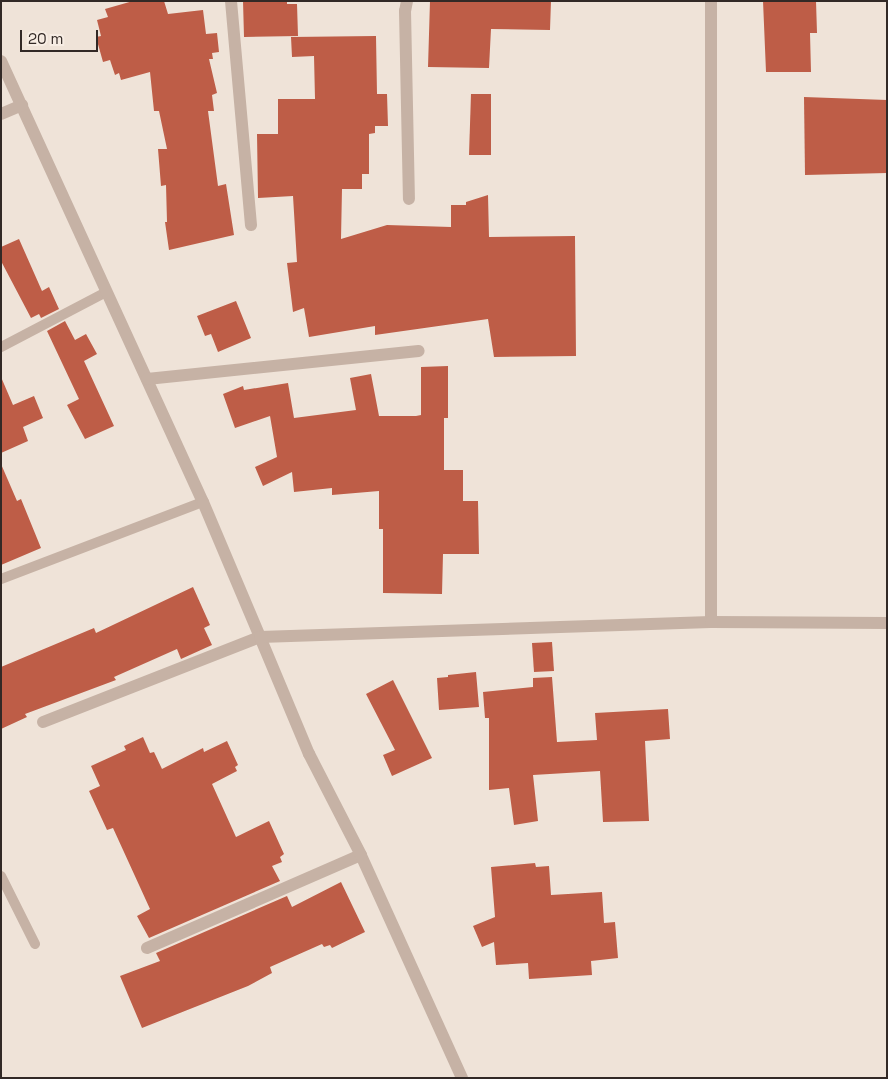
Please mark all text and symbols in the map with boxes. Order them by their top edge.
scale bar [22,20,100,52]
text: 20 m [28,29,63,48]

